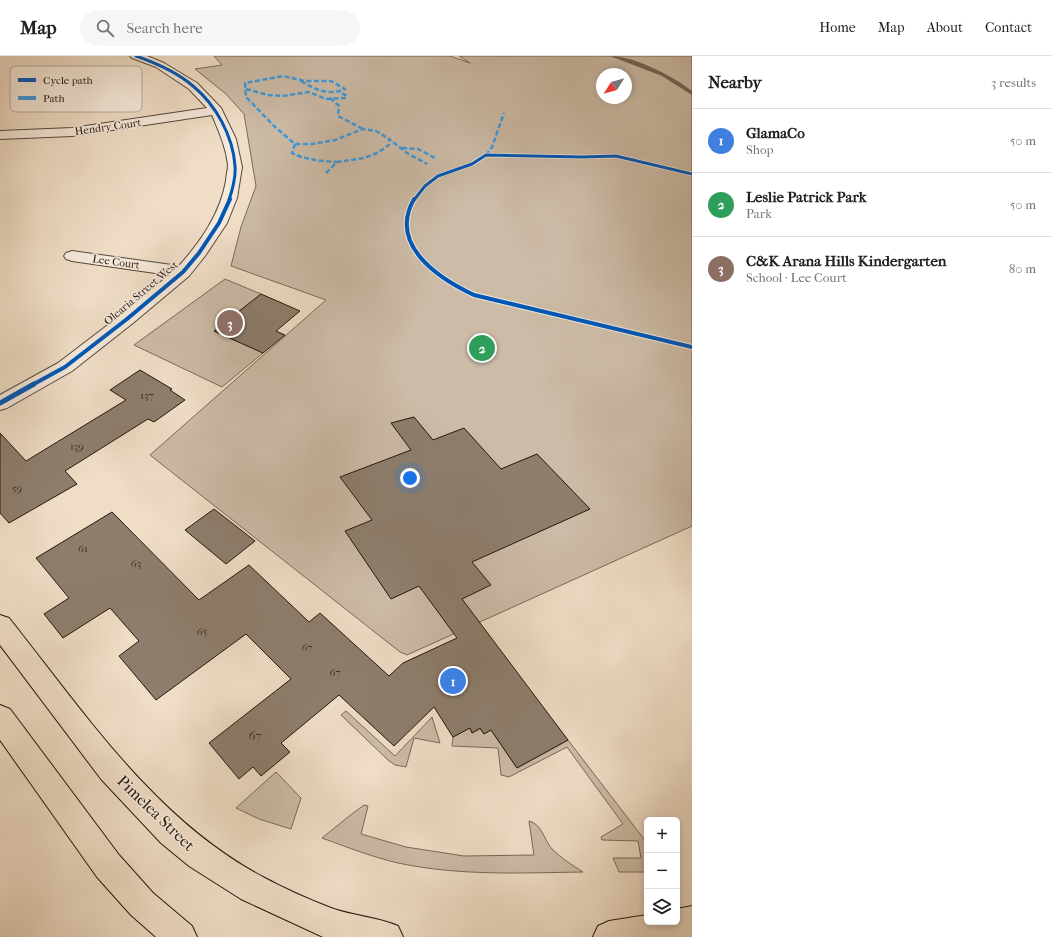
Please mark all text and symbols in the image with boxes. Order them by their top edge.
search box [80,10,360,46]
text: Map [20,17,56,39]
icon: search [94,17,116,39]
text: Search here [126,19,203,37]
text: Home [819,19,856,36]
text: Map [878,19,905,36]
text: About [927,19,963,36]
text: Contact [985,19,1032,36]
legend [10,66,142,112]
north arrow [596,68,632,104]
text: Nearby [708,72,762,92]
text: Cycle path [43,74,94,87]
text: 3 results [991,75,1036,90]
text: Path [43,92,66,105]
street label: Hendry Court [74,116,142,138]
text: GlamaCo [746,124,805,142]
text: 1 [719,133,723,148]
text: 50 m [1010,133,1036,148]
text: Shop [746,142,774,157]
text: Leslie Patrick Park [746,188,866,206]
text: 2 [718,197,724,212]
text: 50 m [1010,197,1036,212]
text: Park [746,206,772,221]
street label: Lee Court [91,252,141,272]
text: C&K Arana Hills Kindergarten [746,252,947,270]
street label: Olearia Street West [101,258,181,328]
text: 3 [718,261,724,276]
text: 80 m [1009,261,1036,276]
text: School · Lee Court [746,270,847,285]
pin: 3 [217,308,243,338]
pin: 2 [469,333,495,363]
house number: 137 [140,389,154,402]
house number: 139 [70,440,84,453]
your location [400,468,420,488]
house number: 59 [12,482,22,495]
house number: 61 [78,542,88,555]
house number: 63 [131,557,141,570]
house number: 65 [197,625,208,638]
house number: 67 [301,641,313,654]
house number: 67 [329,666,341,679]
pin: 1 [440,666,466,696]
house number: 67 [248,728,262,743]
street label: Pimelea Street [113,771,199,855]
map controls [644,817,680,925]
button: + [644,817,680,853]
button: − [644,853,680,889]
button: layers [644,889,680,925]

